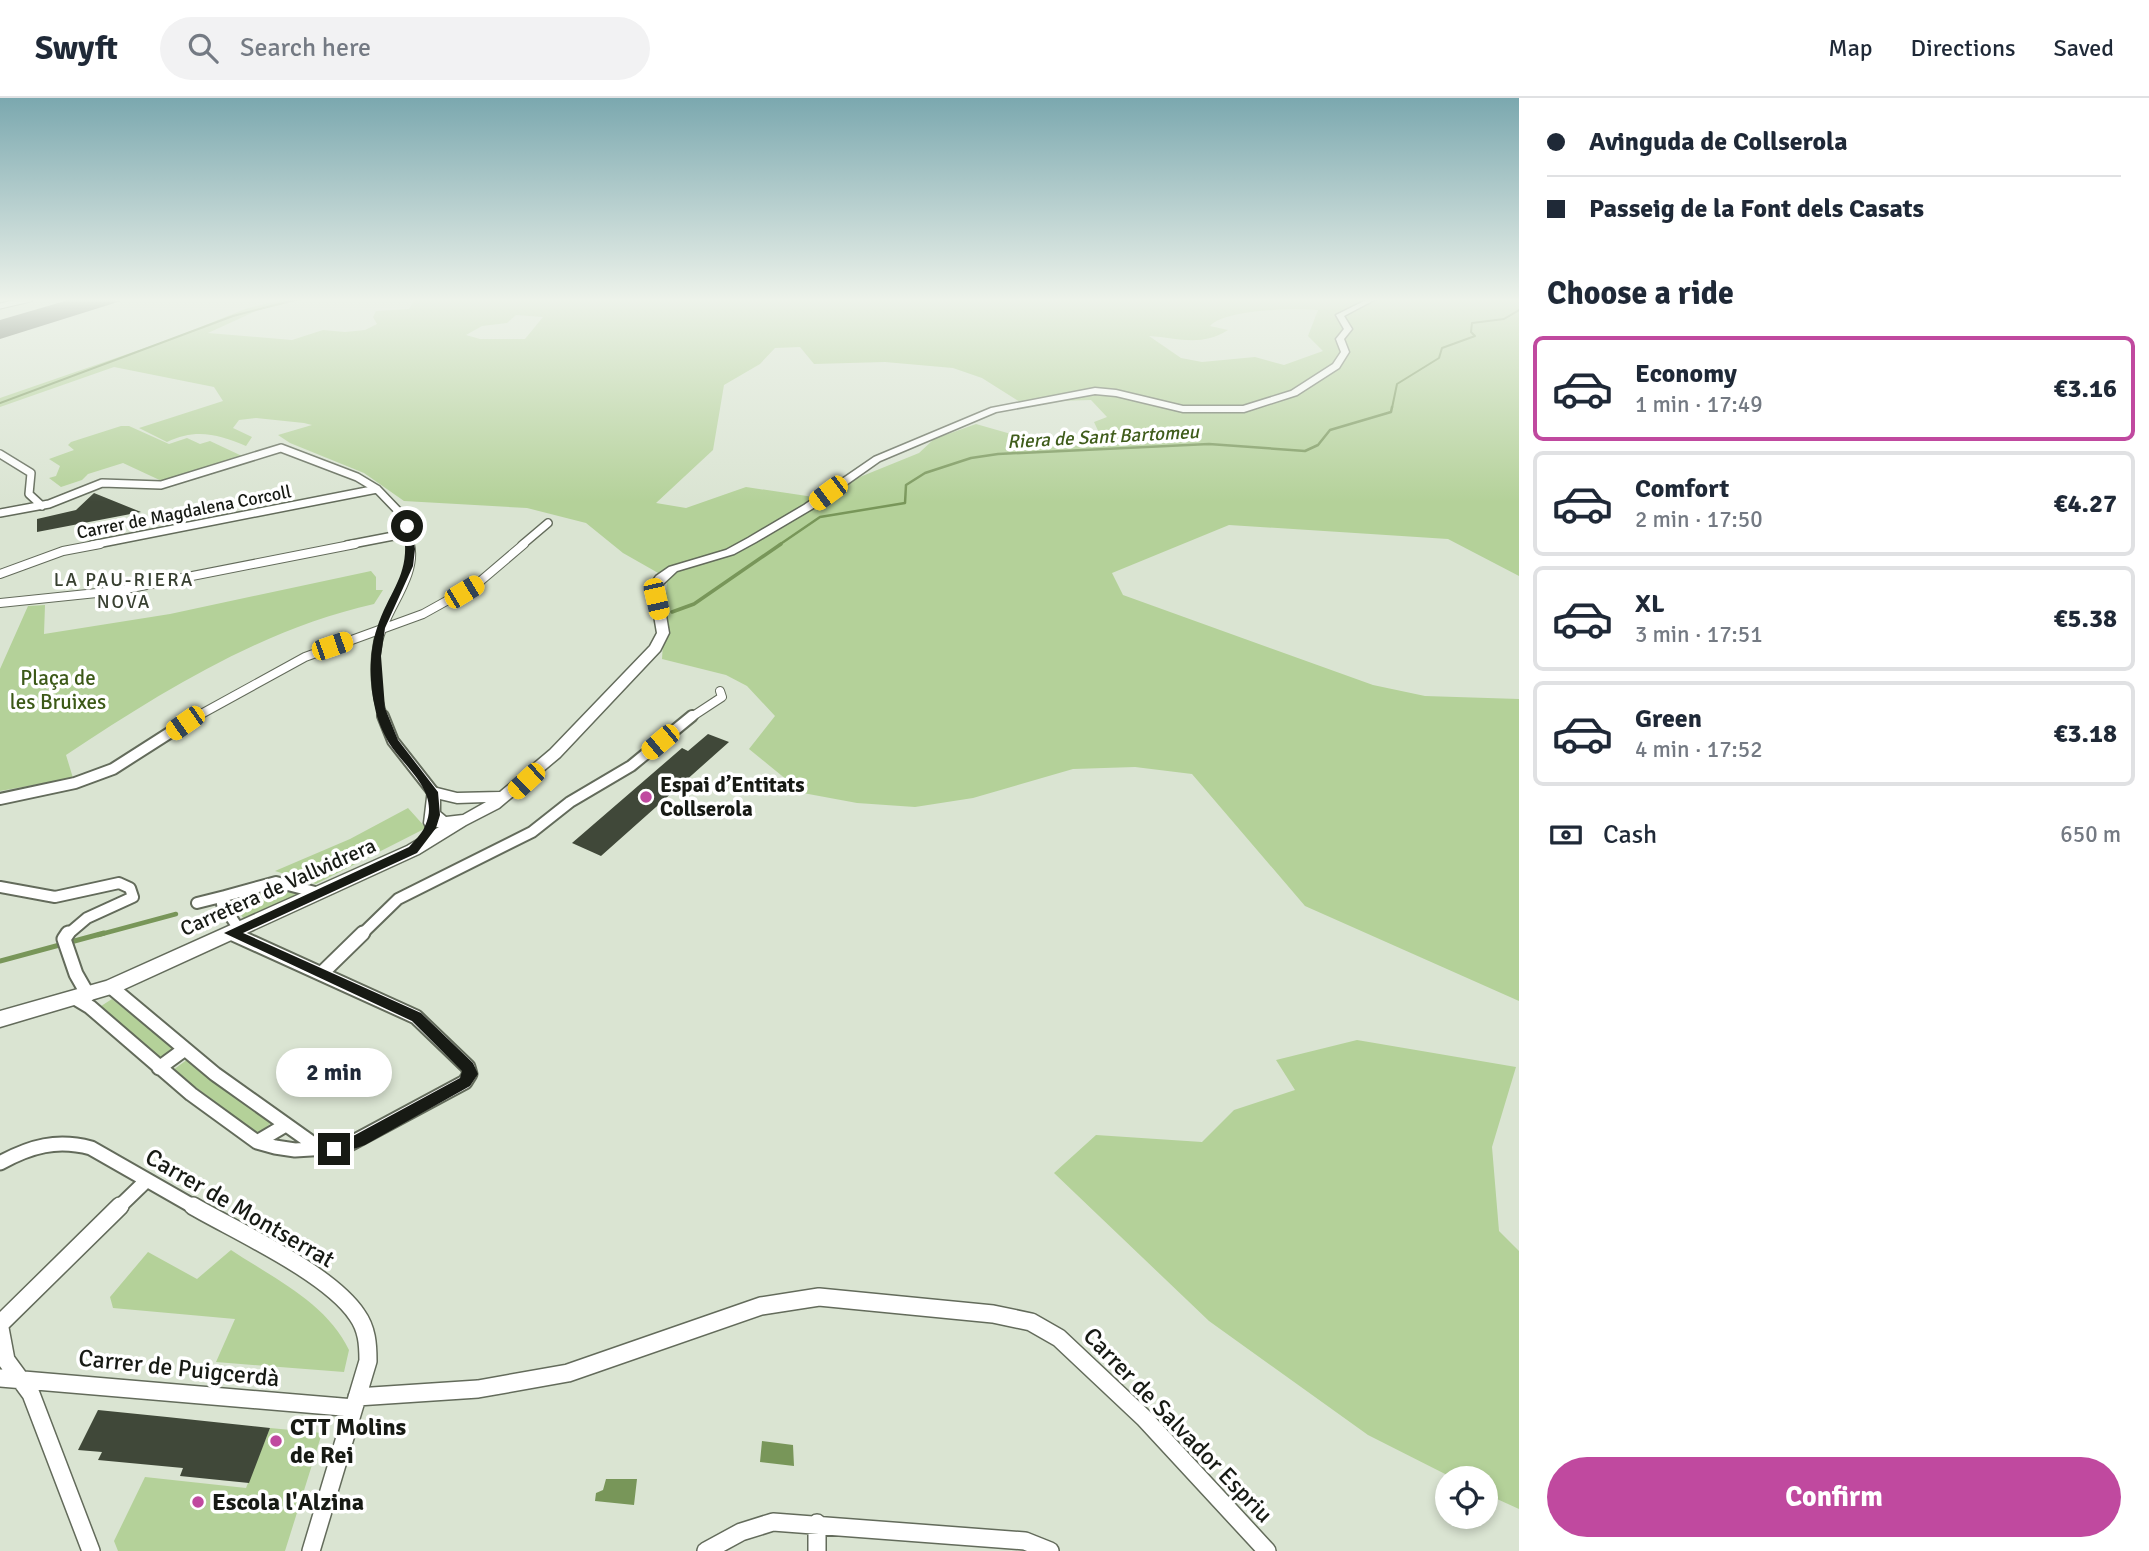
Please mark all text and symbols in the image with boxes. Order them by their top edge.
search box [160,17,650,80]
text: Swyft [35,28,118,69]
icon: search [184,29,222,67]
text: Search here [240,32,371,64]
text: Map [1828,33,1873,63]
text: Directions [1911,33,2016,63]
text: Saved [2054,33,2114,63]
text: Avinguda de Collserola [1589,126,1848,158]
text: Passeig de la Font dels Casats [1589,193,1924,225]
text: Choose a ride [1547,274,1734,313]
icon: car [1551,357,1614,420]
text: Economy [1635,358,1737,390]
text: €3.16 [2053,373,2117,405]
text: 1 min · 17:49 [1635,390,1763,419]
water label: Riera de Sant Bartomeu [1007,420,1201,454]
car [805,472,852,514]
icon: car [1551,472,1614,535]
text: Comfort [1635,473,1729,505]
street label: Carrer de Magdalena Corcoll [75,480,293,544]
text: €4.27 [2053,488,2117,520]
text: 2 min · 17:50 [1635,505,1763,534]
route start [391,510,423,542]
district label: LA PAU-RIERA NOVA [54,568,194,614]
car [441,572,488,612]
car [642,576,671,622]
icon: car [1551,587,1614,650]
text: XL [1635,588,1665,620]
text: €5.38 [2053,603,2117,635]
text: 3 min · 17:51 [1635,620,1763,649]
car [309,629,356,663]
park label: Plaça de les Bruixes [10,665,106,715]
car [162,702,209,744]
icon: car [1551,702,1614,765]
text: Green [1635,703,1702,735]
text: €3.18 [2053,718,2117,750]
car [638,720,683,764]
text: 4 min · 17:52 [1635,735,1763,764]
car [504,759,549,803]
place label: Espai d’Entitats Collserola [660,772,805,822]
marker: Espai d’Entitats Collserola [638,789,654,805]
icon: cash [1547,816,1585,854]
text: Cash [1603,819,1657,851]
text: 650 m [2060,820,2121,849]
street label: Carretera de Vallvidrera [176,832,380,942]
callout: 2 min [276,1048,392,1096]
text: 2 min [306,1058,362,1087]
route end [318,1133,350,1165]
street label: Carrer de Montserrat [140,1142,340,1274]
street label: Carrer de Salvador Espriu [1077,1321,1279,1529]
street label: Carrer de Puigcerdà [77,1343,281,1393]
place label: CTT Molins de Rei [290,1412,407,1470]
marker: CTT Molins de Rei [268,1433,284,1449]
button: Confirm [1547,1457,2121,1537]
map controls [1435,1466,1498,1529]
button: locate [1435,1466,1498,1529]
place label: Escola l'Alzina [212,1487,364,1517]
marker: Escola l'Alzina [190,1494,206,1510]

